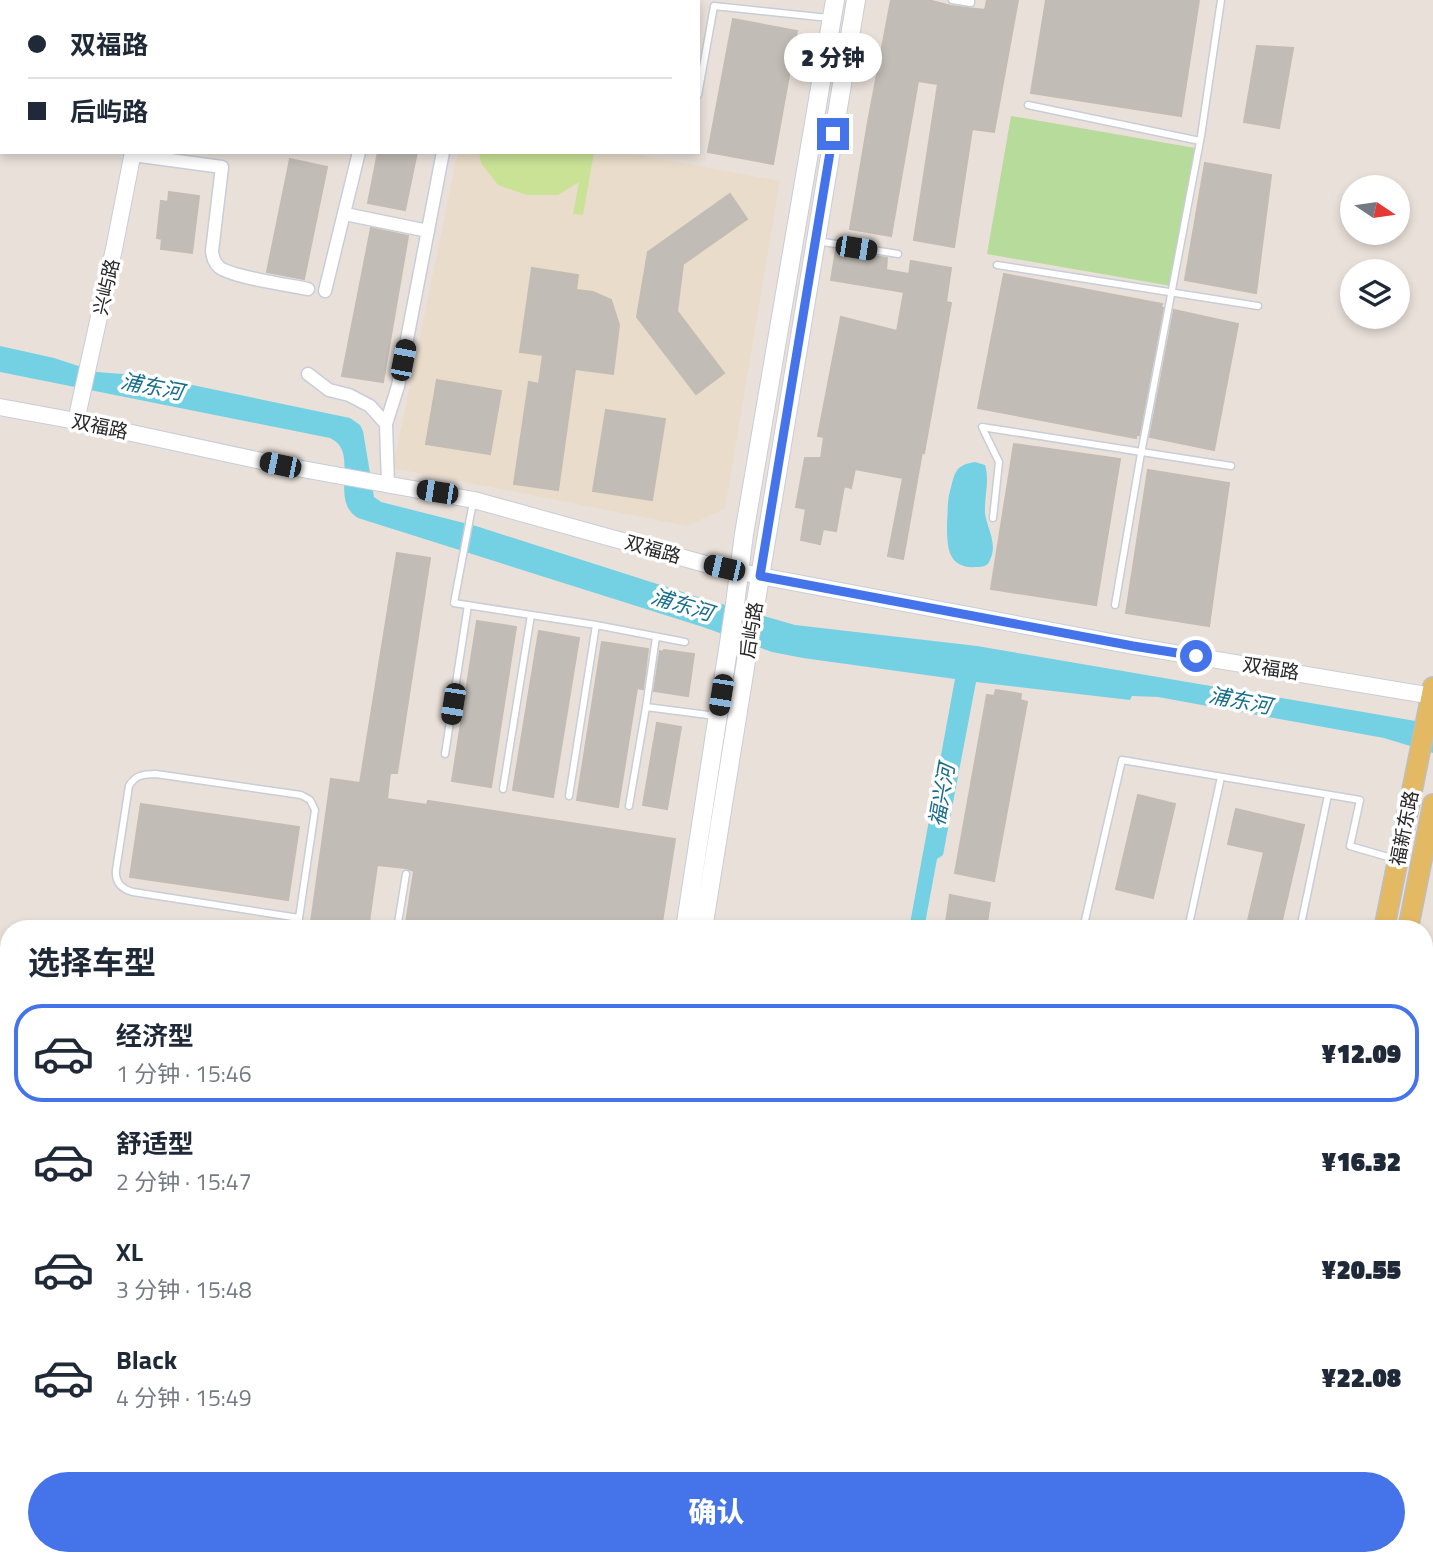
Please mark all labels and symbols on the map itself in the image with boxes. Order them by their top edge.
callout: 2 分钟 [784,32,882,82]
route end [817,118,849,150]
north arrow [1340,175,1410,245]
car [834,234,879,262]
street label: 兴屿路 [85,256,126,318]
car [389,337,418,383]
water label: 浦东河 [118,364,190,408]
street label: 双福路 [69,405,131,446]
car [258,450,303,480]
car [415,478,460,506]
street label: 双福路 [622,527,685,570]
car [702,553,747,583]
water label: 浦东河 [647,580,721,630]
street label: 后屿路 [732,599,769,660]
route start [1180,640,1212,672]
street label: 双福路 [1241,649,1302,686]
car [708,673,735,717]
water label: 浦东河 [1206,678,1278,722]
car [440,682,467,726]
water label: 福兴河 [920,757,963,829]
street label: 福新东路 [1382,788,1425,868]

